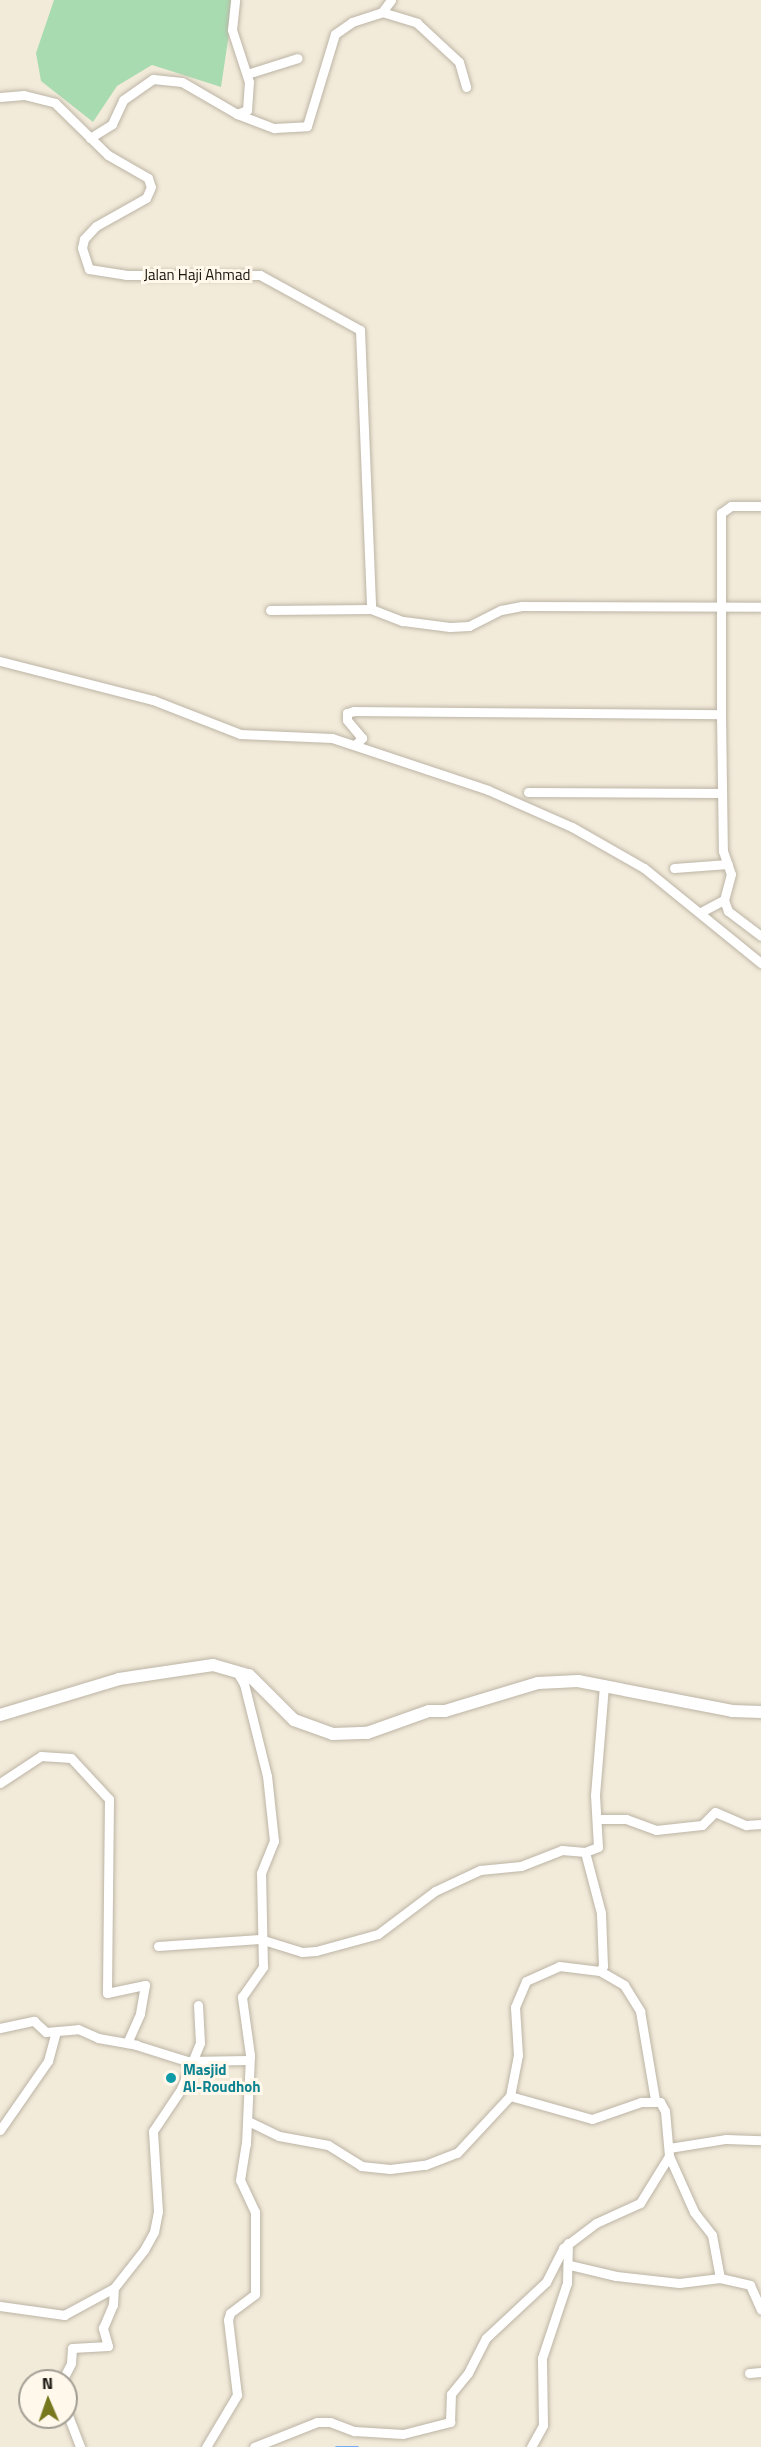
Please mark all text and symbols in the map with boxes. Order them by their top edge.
street label: Jalan Haji Ahmad [144,266,250,284]
place label: Masjid Al-Roudhoh [183,2060,260,2095]
marker: Masjid Al-Roudhoh [164,2071,178,2085]
north arrow [18,2369,78,2429]
text: N [41,2371,53,2395]

